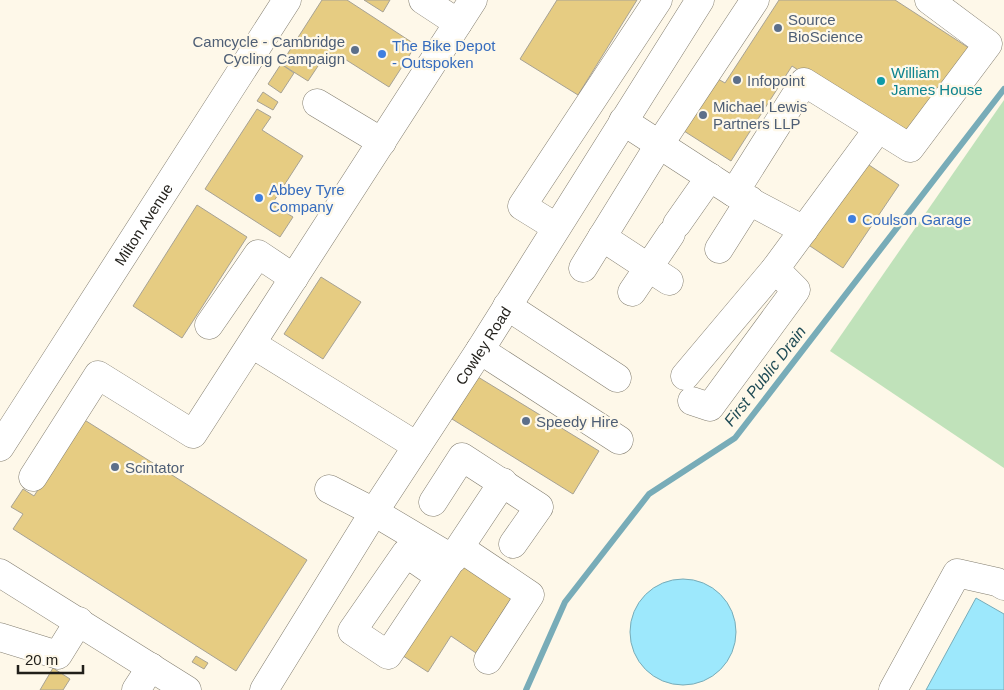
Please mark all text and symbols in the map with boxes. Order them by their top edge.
place label: Source BioScience [788,11,863,45]
marker: Source BioScience [772,22,784,34]
place label: Camcycle - Cambridge Cycling Campaign [192,33,345,67]
place label: The Bike Depot - Outspoken [392,37,496,71]
marker: Camcycle - Cambridge Cycling Campaign [349,44,361,56]
marker: The Bike Depot - Outspoken [376,48,388,60]
place label: William James House [891,64,983,98]
place label: Infopoint [747,72,805,89]
marker: Infopoint [731,74,743,86]
marker: William James House [875,75,887,87]
place label: Michael Lewis Partners LLP [713,98,807,132]
marker: Michael Lewis Partners LLP [697,109,709,121]
street label: Milton Avenue [111,180,176,268]
place label: Abbey Tyre Company [269,181,345,215]
marker: Abbey Tyre Company [253,192,265,204]
place label: Coulson Garage [862,211,971,228]
marker: Coulson Garage [846,213,858,225]
street label: Cowley Road [451,303,514,388]
water label: First Public Drain [721,323,809,429]
place label: Speedy Hire [536,413,619,430]
marker: Speedy Hire [520,415,532,427]
place label: Scintator [125,459,184,476]
marker: Scintator [109,461,121,473]
scale bar [18,642,82,674]
text: 20 m [25,651,58,668]

